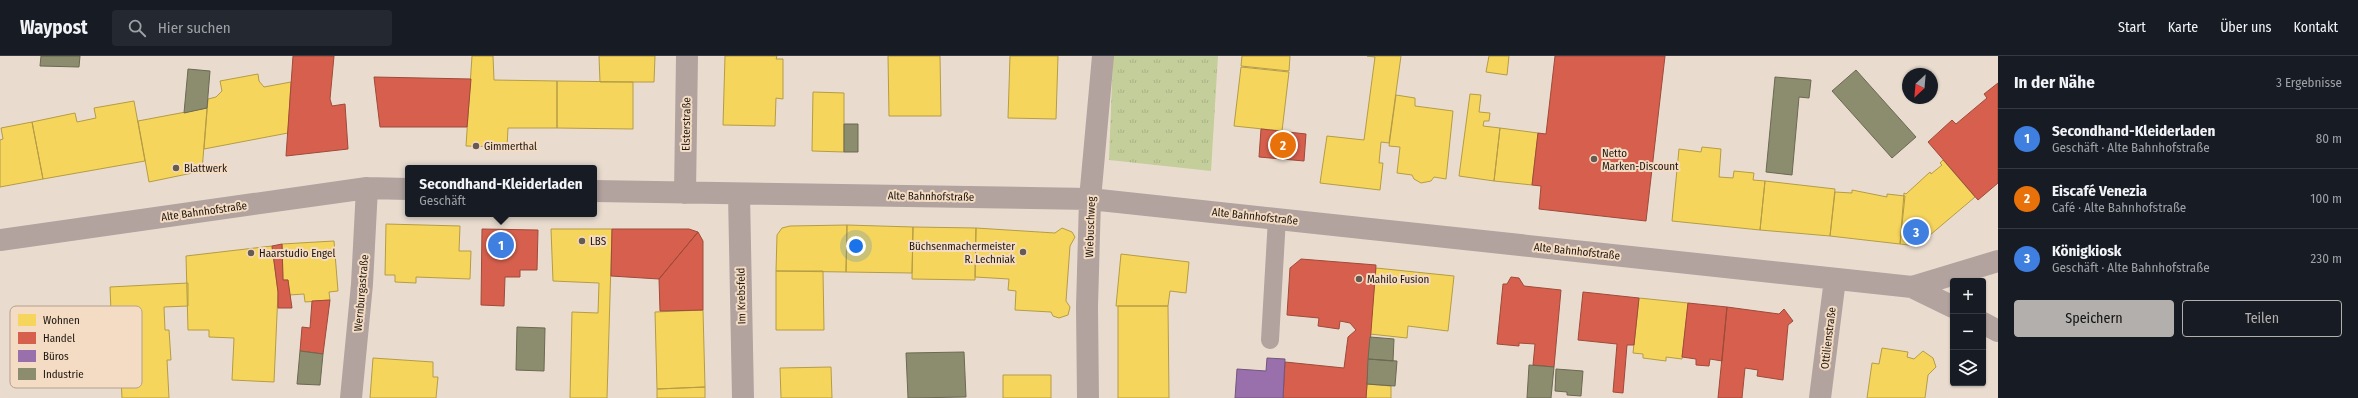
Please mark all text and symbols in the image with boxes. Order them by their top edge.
search box [112,10,392,46]
text: Waypost [20,16,88,39]
icon: search [126,17,148,39]
text: Hier suchen [158,19,231,37]
text: Start [2118,19,2146,36]
text: Karte [2168,19,2198,36]
text: Über uns [2220,19,2272,36]
text: Kontakt [2294,19,2338,36]
north arrow [1902,68,1938,104]
text: In der Nähe [2014,72,2095,93]
text: 3 Ergebnisse [2276,75,2342,90]
street label: Elsterstraße [680,97,693,151]
text: Secondhand-Kleiderladen [2052,122,2215,140]
pin: 2 [1270,130,1296,160]
text: 1 [2024,131,2030,146]
text: 80 m [2316,131,2342,146]
place label: Gimmerthal [484,140,537,153]
text: Geschäft · Alte Bahnhofstraße [2052,140,2210,155]
marker: Gimmerthal [471,141,481,151]
place label: Netto Marken-Discount [1602,147,1679,173]
marker: Netto Marken-Discount [1589,154,1599,164]
place label: Blattwerk [184,162,228,175]
marker: Blattwerk [171,163,181,173]
popup [405,165,597,217]
text: Secondhand-Kleiderladen [419,175,583,193]
text: Eiscafé Venezia [2052,182,2147,200]
street label: Alte Bahnhofstraße [888,189,974,204]
text: 2 [2024,191,2030,206]
text: 100 m [2310,191,2342,206]
text: Geschäft [419,193,466,208]
street label: Wiebuschweg [1083,195,1098,258]
street label: Alte Bahnhofstraße [160,199,248,224]
text: Café · Alte Bahnhofstraße [2052,200,2186,215]
street label: Alte Bahnhofstraße [1211,206,1299,227]
pin: 3 [1903,217,1929,247]
pin: 1 [488,230,514,260]
place label: LBS [590,235,607,248]
marker: LBS [577,236,587,246]
your location [846,236,866,256]
place label: Büchsenmachermeister R. Lechniak [909,240,1016,266]
street label: Alte Bahnhofstraße [1533,241,1621,262]
text: Königkiosk [2052,242,2121,260]
place label: Haarstudio Engel [259,247,335,260]
marker: Büchsenmachermeister R. Lechniak [1018,247,1028,257]
marker: Haarstudio Engel [246,248,256,258]
text: 3 [2024,251,2030,266]
text: 230 m [2311,251,2342,266]
street label: Wernburgastraße [352,254,371,332]
text: Geschäft · Alte Bahnhofstraße [2052,260,2210,275]
street label: Im Krebsfeld [735,268,748,324]
place label: Mahilo Fusion [1367,273,1429,286]
marker: Mahilo Fusion [1354,274,1364,284]
map controls [1950,278,1986,386]
button: + [1950,278,1986,314]
button: Speichern [2014,300,2174,337]
button: Teilen [2182,300,2342,337]
legend [10,306,142,388]
street label: Ottilienstraße [1818,306,1839,370]
text: Wohnen [43,314,80,327]
button: − [1950,314,1986,350]
text: Handel [43,332,75,345]
text: Büros [43,350,69,363]
button: layers [1950,350,1986,386]
text: Industrie [43,368,84,381]

